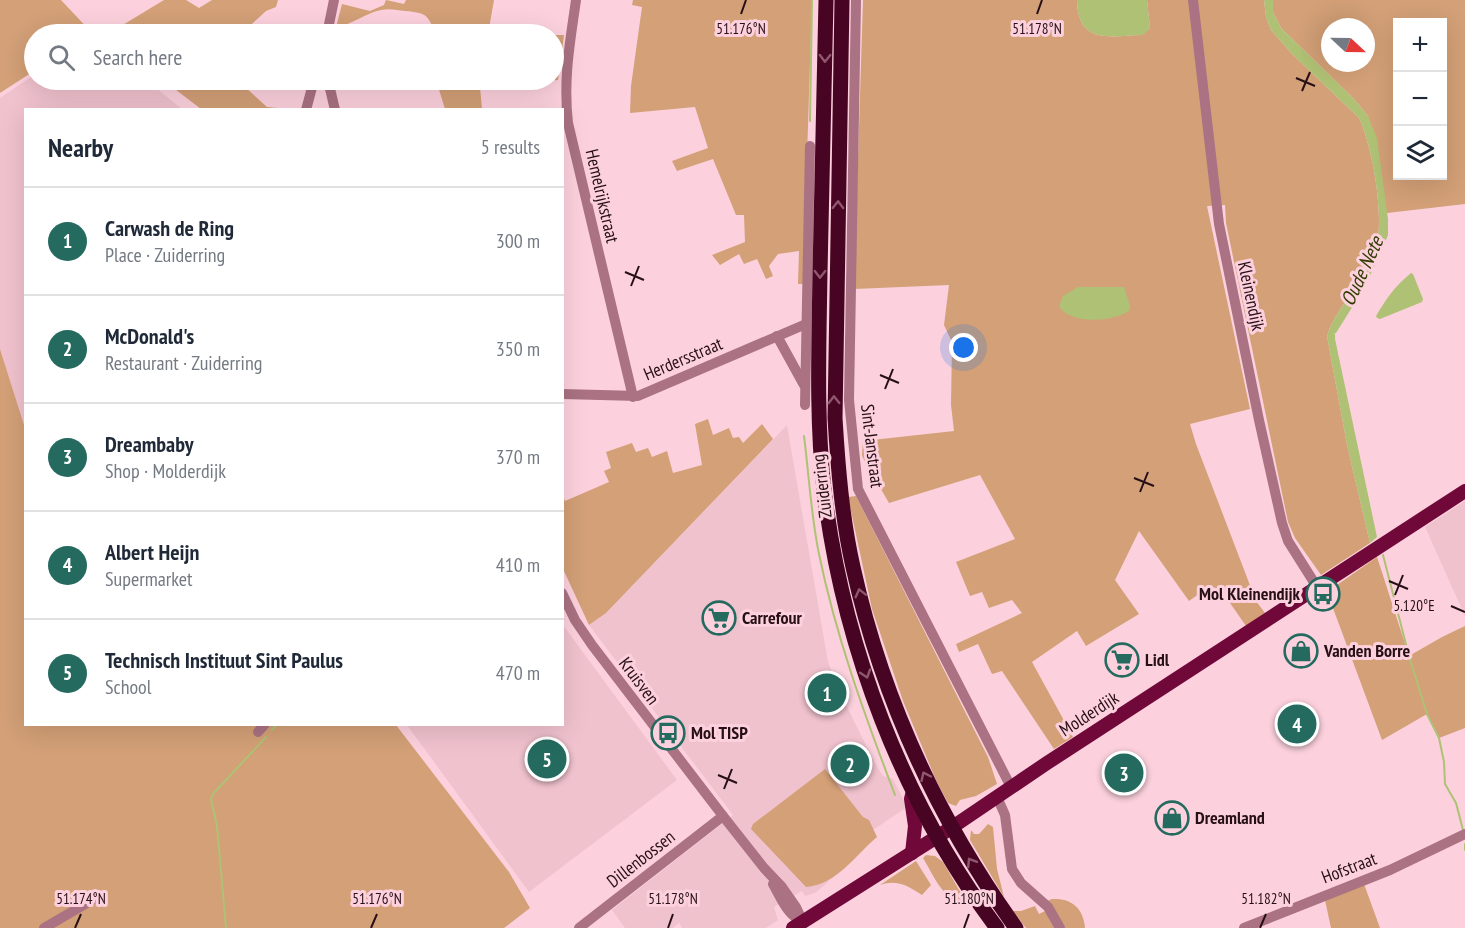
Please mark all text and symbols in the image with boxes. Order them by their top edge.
north arrow [1321,18,1375,72]
map controls [1393,18,1447,180]
button: + [1393,18,1447,72]
text: 51.176°N [716,19,766,38]
text: 51.178°N [1012,19,1062,38]
search box [24,24,564,90]
icon: search [45,41,78,74]
text: Search here [93,43,182,71]
one-way arrow [819,54,831,63]
button: − [1393,72,1447,126]
button: layers [1393,126,1447,180]
text: Nearby [48,131,113,164]
text: 5 results [481,134,540,160]
street label: Hemelrijkstraat [581,147,624,245]
one-way arrow [831,200,844,209]
text: Carwash de Ring [105,214,234,242]
text: 1 [63,228,72,254]
text: 300 m [496,228,540,254]
water label: Oude Nete [1335,231,1390,310]
text: Place · Zuiderring [105,242,225,268]
street label: Kleinendijk [1233,259,1270,333]
one-way arrow [814,270,826,279]
text: McDonald's [105,322,194,350]
street label: Herdersstraat [640,332,726,385]
your location [949,333,978,362]
text: 2 [63,336,72,362]
text: 350 m [496,336,540,362]
text: Restaurant · Zuiderring [105,350,262,376]
one-way arrow [828,395,840,404]
street label: Sint-Janstraat [856,403,889,489]
text: Dreambaby [105,430,193,458]
text: 3 [63,444,72,470]
text: 370 m [496,444,540,470]
street label: Zuiderring [806,453,837,519]
text: Shop · Molderdijk [105,458,226,484]
text: Albert Heijn [105,538,199,566]
text: 4 [63,552,72,578]
text: 410 m [496,552,540,578]
text: Supermarket [105,566,193,592]
bus stop icon: Mol Kleinendijk [1305,576,1341,612]
place label: Mol Kleinendijk [1199,582,1301,605]
one-way arrow [854,588,867,598]
text: 5.120°E [1393,596,1435,615]
supermarket icon: Carrefour [701,600,737,636]
place label: Carrefour [742,606,803,629]
shop icon: Vanden Borre [1283,633,1319,669]
place label: Vanden Borre [1323,639,1411,662]
supermarket icon: Lidl [1104,642,1140,678]
text: Technisch Instituut Sint Paulus [105,646,343,674]
place label: Lidl [1145,648,1170,671]
street label: Kruisven [614,652,665,709]
text: 5 [63,660,72,686]
text: 470 m [496,660,540,686]
one-way arrow [859,668,871,679]
pin: 1 [808,670,846,716]
text: School [105,674,151,700]
street label: Molderdijk [1055,686,1123,741]
pin: 4 [1278,702,1316,746]
bus stop icon: Mol TISP [650,715,686,751]
place label: Mol TISP [691,721,748,744]
pin: 5 [528,736,566,782]
pin: 2 [830,742,870,786]
pin: 3 [1104,750,1144,796]
one-way arrow [920,772,932,783]
shop icon: Dreamland [1154,800,1190,836]
place label: Dreamland [1195,806,1265,829]
street label: Dillenbossen [602,825,679,892]
street label: Hofstraat [1318,847,1380,889]
one-way arrow [967,858,979,868]
text: 51.174°N [56,889,106,908]
text: 51.176°N [352,889,402,908]
text: 51.178°N [648,889,698,908]
text: 51.180°N [944,889,994,908]
text: 51.182°N [1241,889,1291,908]

